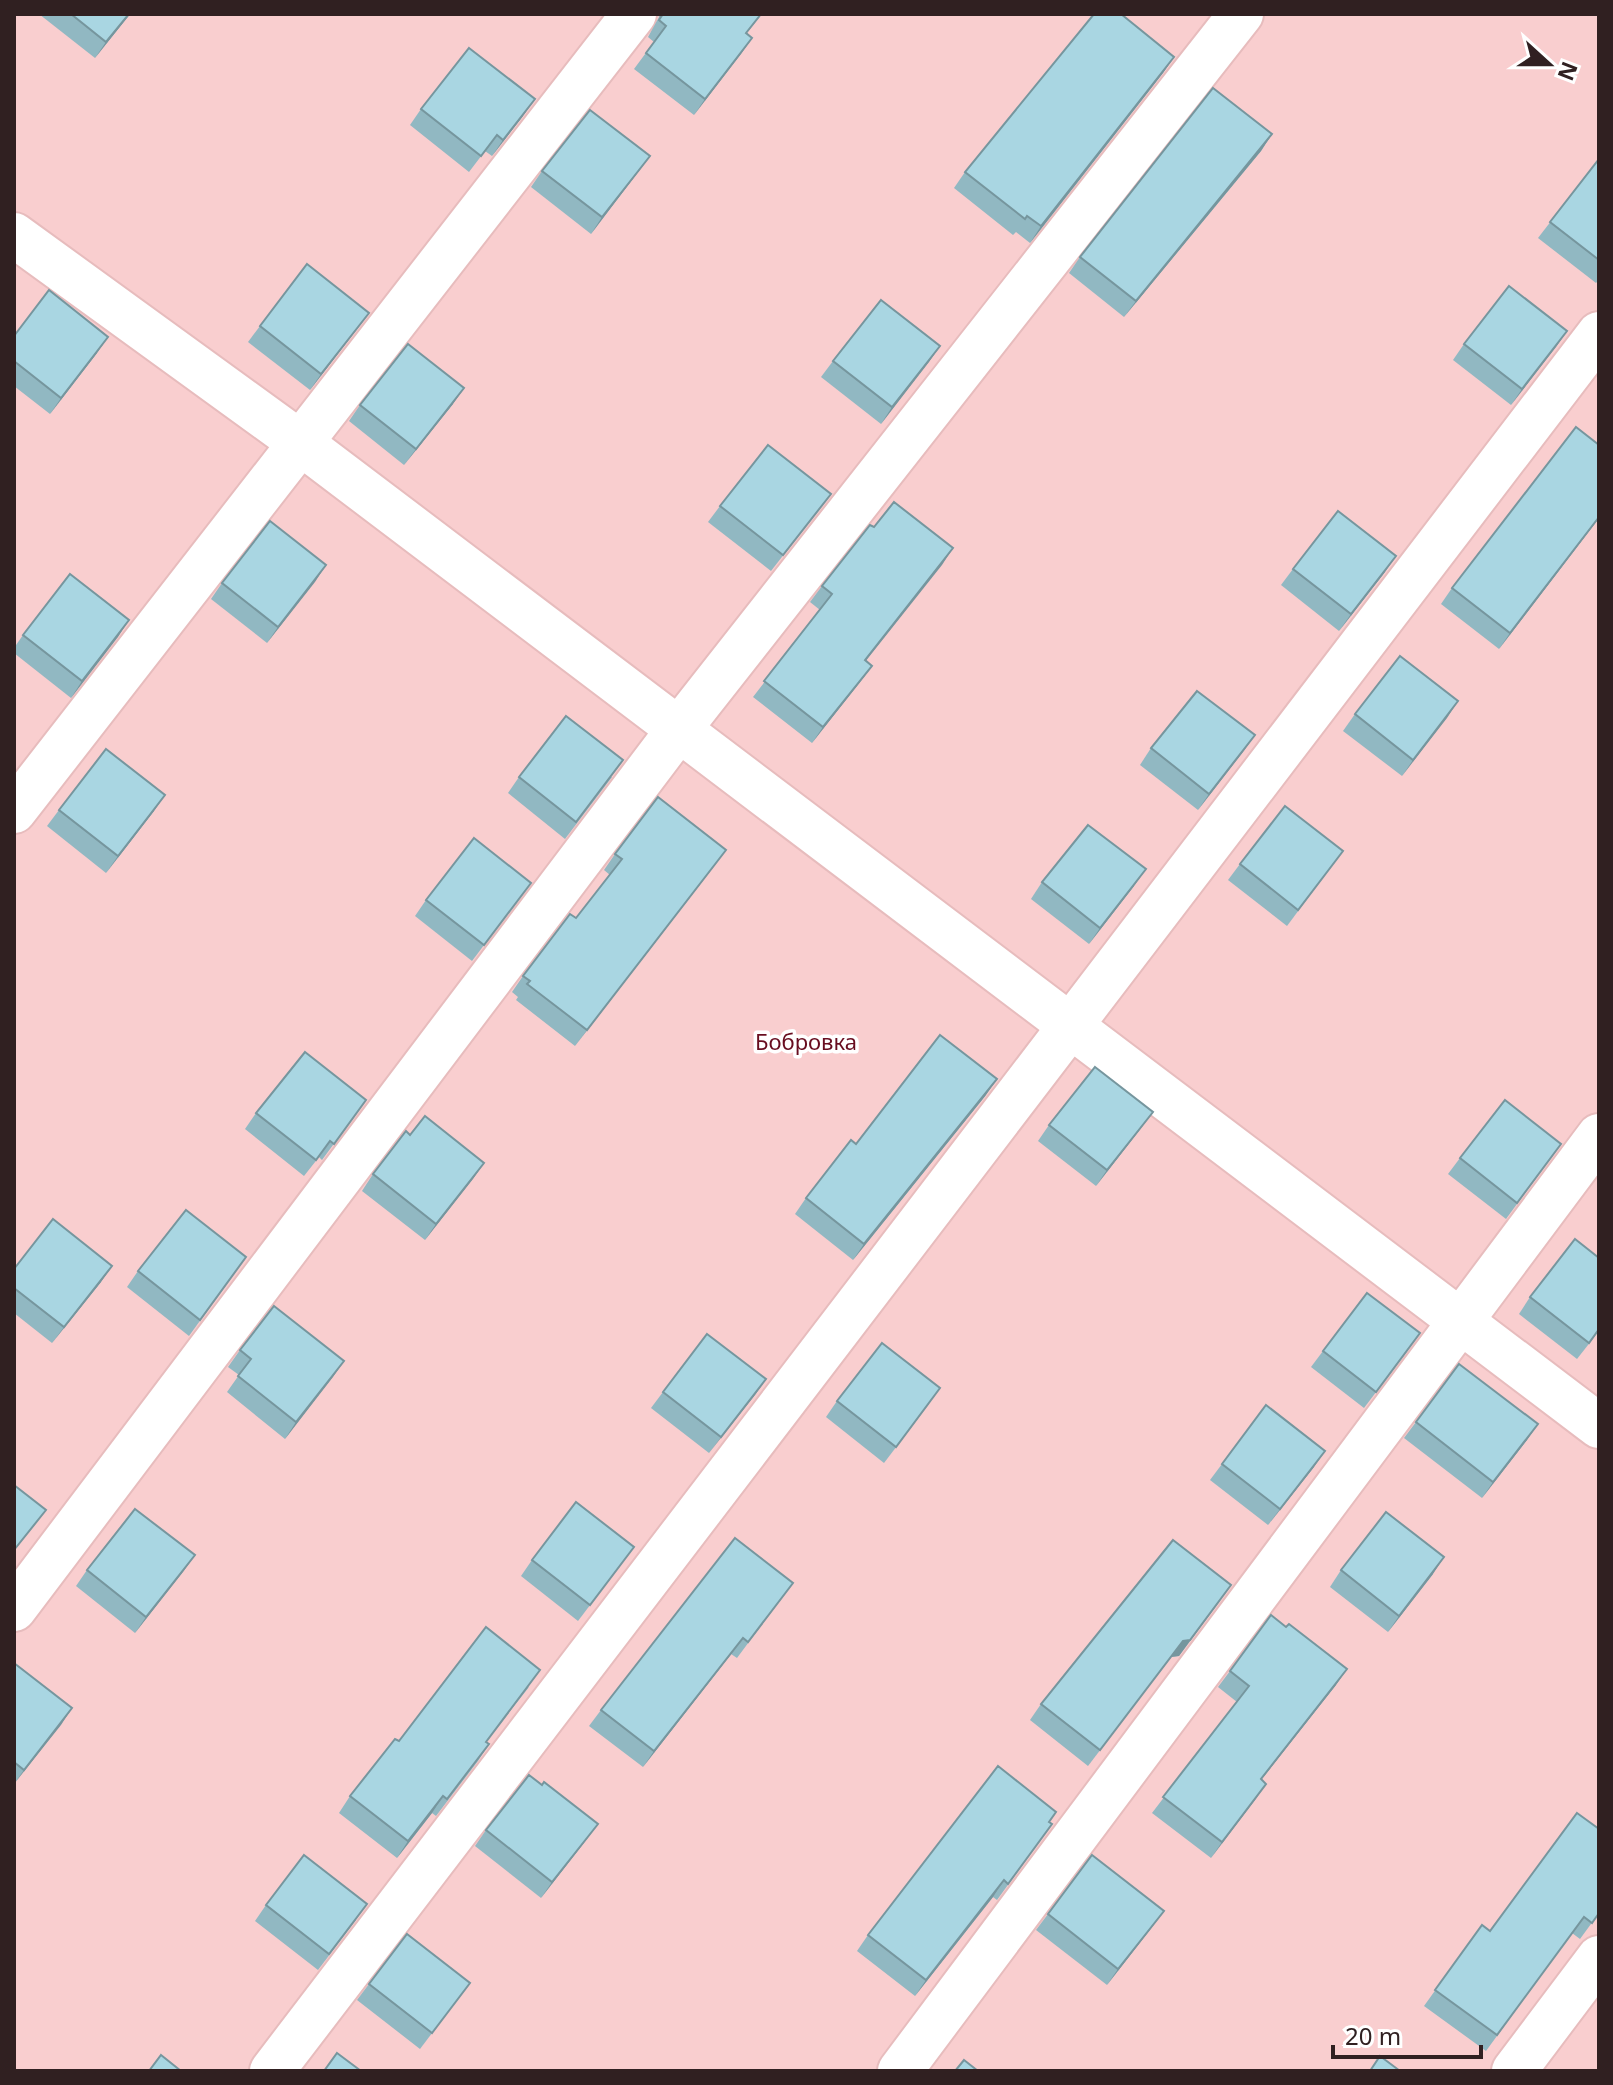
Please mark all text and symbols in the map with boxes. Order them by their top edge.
north arrow [1509,24,1589,104]
text: N [1551,58,1586,85]
park label: Бобровка [755,1026,857,1056]
scale bar [1333,2009,1481,2059]
text: 20 m [1345,2019,1401,2052]

